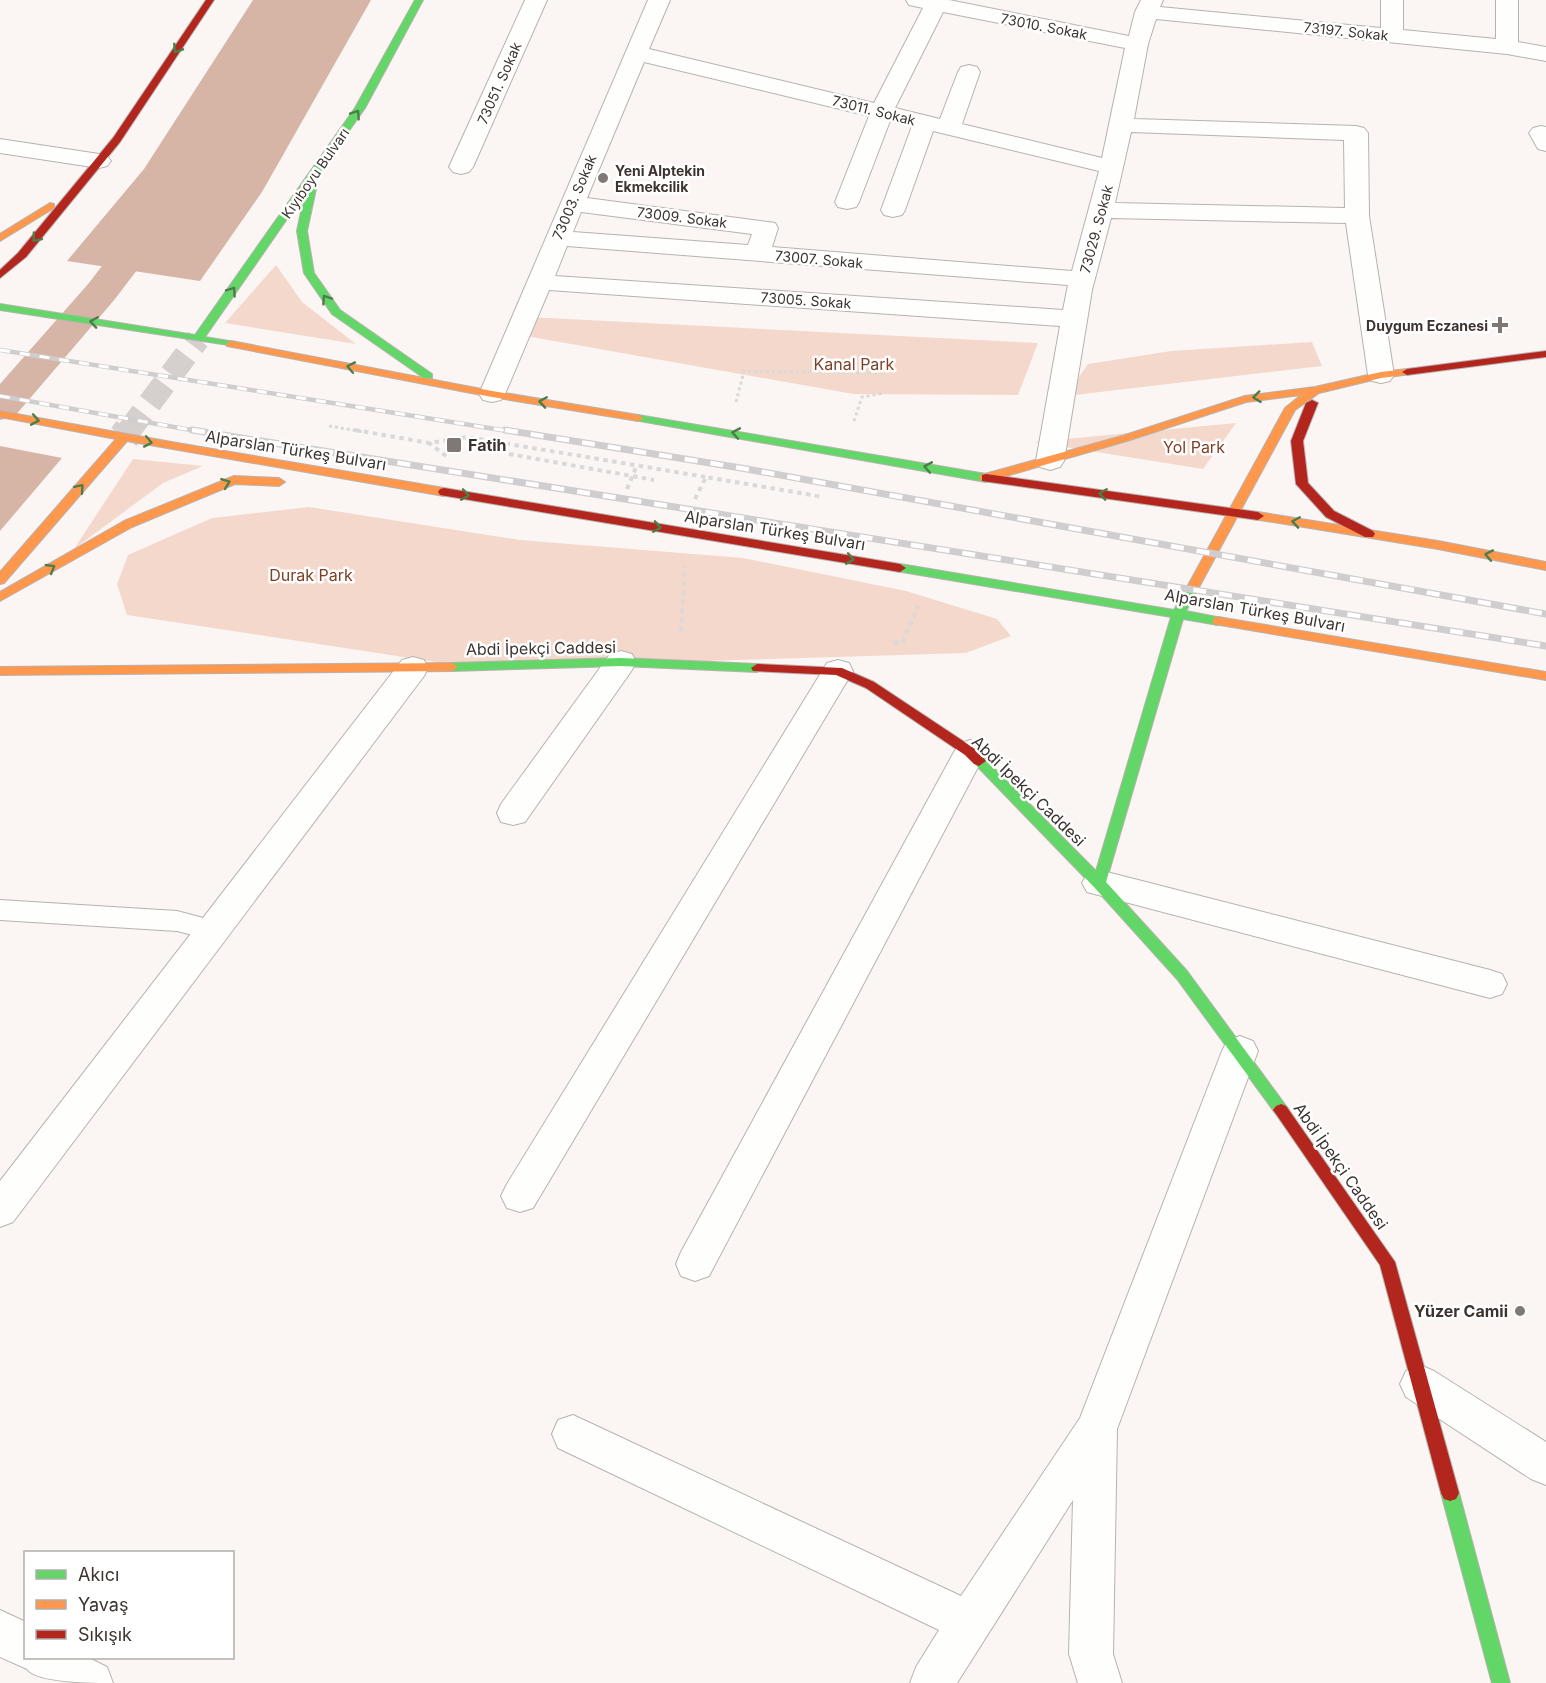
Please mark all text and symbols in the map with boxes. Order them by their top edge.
street label: 73010. Sokak [999,9,1089,43]
street label: 73197. Sokak [1303,18,1390,44]
street label: 73051. Sokak [473,39,525,127]
one-way arrow [173,43,185,53]
street label: 73011. Sokak [831,91,918,129]
one-way arrow [348,110,360,120]
street label: Kıyıboyu Bulvarı [277,125,353,221]
street label: 73003. Sokak [548,152,600,242]
place label: Yeni Alptekin Ekmekcilik [615,162,705,195]
marker: Yeni Alptekin Ekmekcilik [596,171,610,185]
street label: 73029. Sokak [1076,183,1116,275]
street label: 73009. Sokak [636,203,728,231]
one-way arrow [32,231,43,242]
street label: 73007. Sokak [774,247,864,271]
one-way arrow [225,287,236,298]
street label: 73005. Sokak [760,288,852,312]
one-way arrow [322,295,334,305]
one-way arrow [89,316,99,329]
place label: Duygum Eczanesi [1366,317,1488,334]
marker: Duygum Eczanesi [1493,318,1507,332]
park label: Kanal Park [814,354,895,374]
one-way arrow [347,361,357,374]
one-way arrow [1252,390,1262,403]
one-way arrow [538,397,548,409]
one-way arrow [30,413,40,426]
street label: Alparslan Türkeş Bulvarı [204,426,388,474]
one-way arrow [731,427,741,440]
one-way arrow [143,435,153,448]
place label: Fatih [468,435,507,455]
marker: Fatih [445,436,463,454]
park label: Yol Park [1163,437,1225,457]
one-way arrow [923,462,932,474]
one-way arrow [220,478,231,491]
one-way arrow [72,484,83,495]
one-way arrow [460,489,470,501]
one-way arrow [1099,489,1108,501]
street label: Alparslan Türkeş Bulvarı [683,506,867,554]
one-way arrow [1292,517,1301,529]
one-way arrow [653,521,662,533]
one-way arrow [1484,549,1494,562]
one-way arrow [845,553,854,565]
one-way arrow [45,563,55,575]
park label: Durak Park [269,565,353,585]
street label: Alparslan Türkeş Bulvarı [1163,584,1347,636]
street label: Abdi İpekçi Caddesi [466,637,616,659]
street label: Abdi İpekçi Caddesi [968,732,1090,850]
street label: Abdi İpekçi Caddesi [1290,1099,1392,1233]
place label: Yüzer Camii [1414,1301,1508,1321]
marker: Yüzer Camii [1513,1304,1527,1318]
legend [24,1551,234,1659]
text: Akıcı [78,1564,119,1585]
text: Yavaş [78,1594,128,1615]
text: Sıkışık [78,1624,132,1645]

